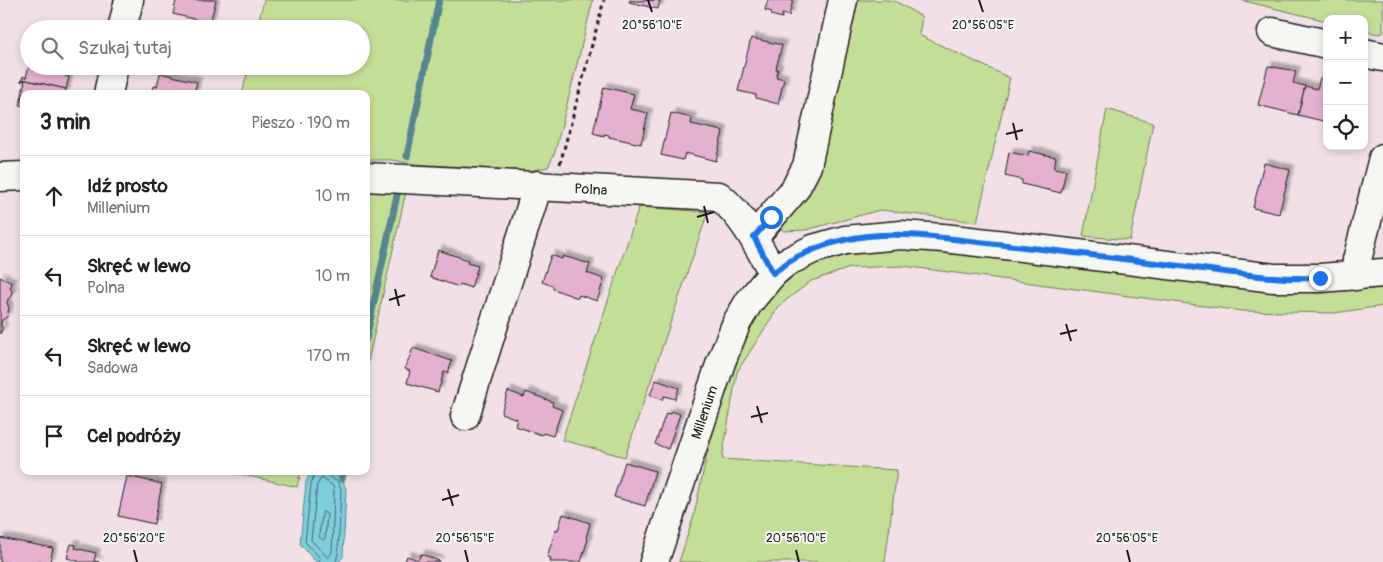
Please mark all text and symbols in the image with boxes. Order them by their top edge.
map controls [1323,15,1368,150]
button: + [1323,15,1368,60]
text: 20°56'10"E [622,18,682,33]
text: 20°56'05"E [952,18,1014,33]
search box [20,20,370,75]
icon: search [38,34,66,62]
text: Szukaj tutaj [78,36,172,60]
button: − [1323,60,1368,105]
button: locate [1323,105,1368,150]
text: 3 min [40,109,90,136]
text: Pieszo · 190 m [251,113,350,133]
text: Idź prosto [87,174,168,198]
street label: Polna [574,180,608,198]
icon: ahead [40,182,68,210]
text: 10 m [315,186,350,206]
text: Millenium [87,198,150,218]
route start [760,206,783,229]
text: Skręć w lewo [87,254,191,278]
icon: left [40,262,68,290]
text: 10 m [315,266,350,286]
route end [1309,267,1332,290]
text: Polna [87,278,125,298]
text: Skręć w lewo [87,334,191,358]
icon: left [40,342,68,370]
text: 170 m [307,346,350,366]
text: Sadowa [87,358,138,378]
street label: Millenium [687,383,721,441]
icon: arrive [40,422,68,450]
text: Cel podróży [87,424,180,448]
text: 20°56'20"E [103,531,165,546]
text: 20°56'15"E [436,531,494,546]
text: 20°56'10"E [766,531,826,546]
text: 20°56'05"E [1096,531,1158,546]

